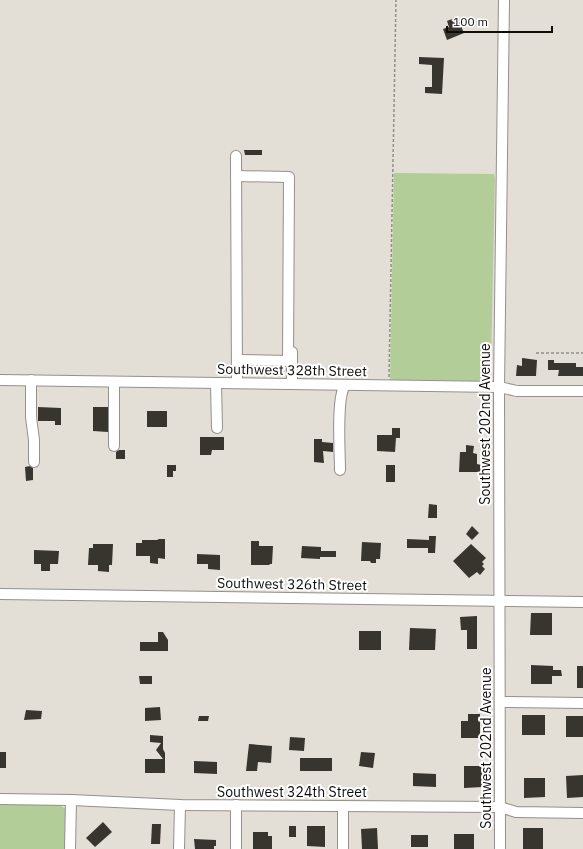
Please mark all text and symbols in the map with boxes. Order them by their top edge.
scale bar [447,8,552,34]
text: 100 m [453,14,488,29]
street label: Southwest 202nd Avenue [476,343,494,505]
street label: Southwest 328th Street [217,360,367,380]
street label: Southwest 326th Street [217,574,367,594]
street label: Southwest 202nd Avenue [477,667,495,829]
street label: Southwest 324th Street [217,783,367,801]

